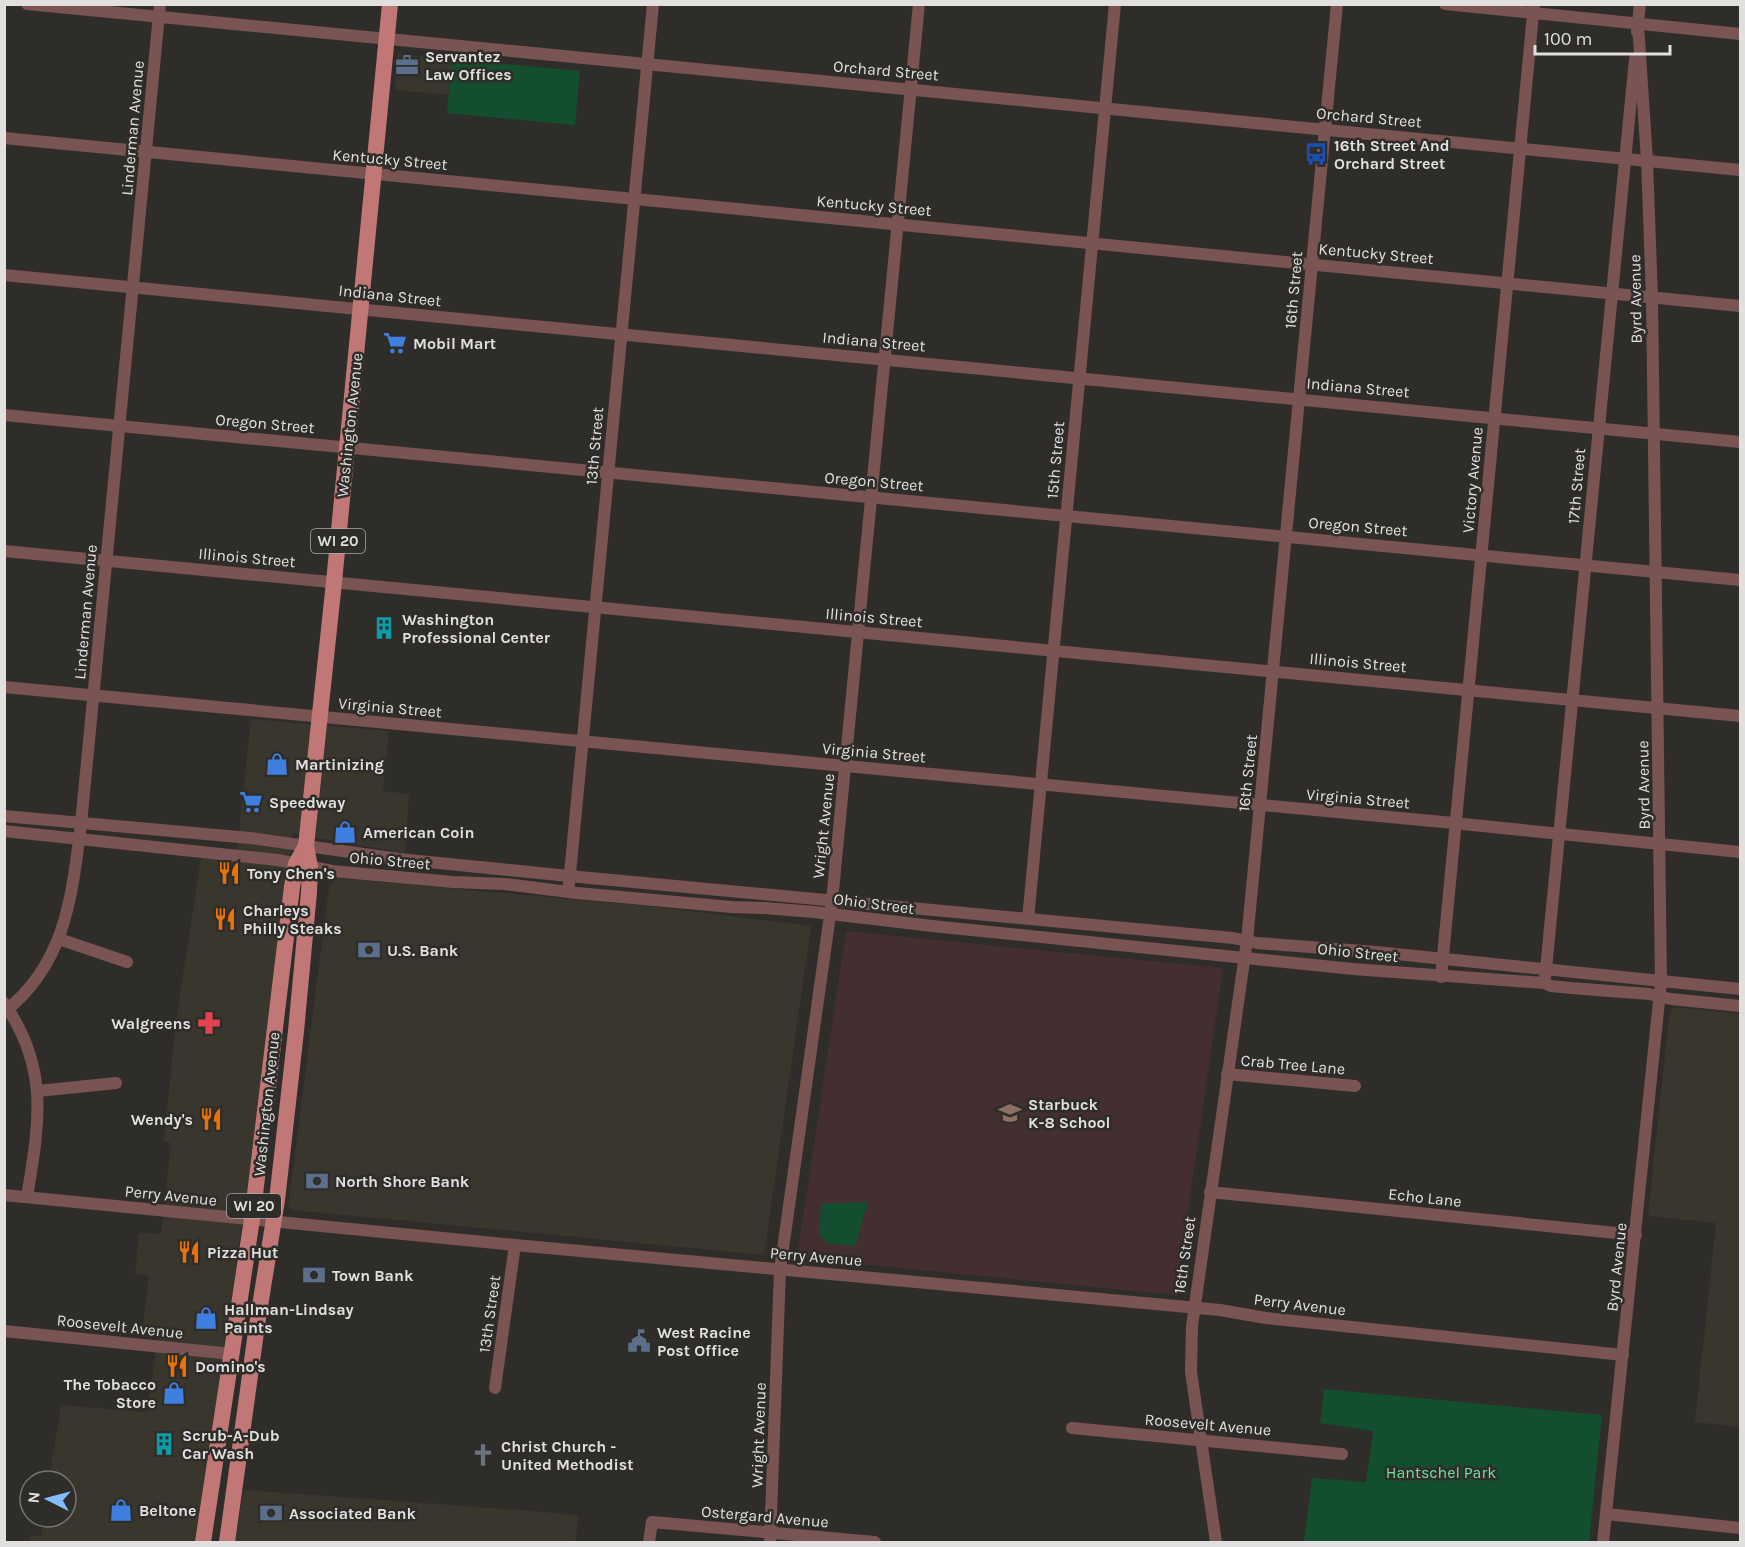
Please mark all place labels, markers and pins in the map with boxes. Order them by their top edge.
place label: Servantez Law Offices [425,47,512,84]
office icon: Servantez Law Offices [394,52,420,78]
place label: 16th Street And Orchard Street [1334,136,1450,173]
bus stop icon: 16th Street And Orchard Street [1303,141,1329,167]
supermarket icon: Mobil Mart [382,330,408,356]
place label: Mobil Mart [413,334,496,353]
place label: Washington Professional Center [402,610,551,647]
building icon: Washington Professional Center [371,615,397,641]
shop icon: Martinizing [264,751,290,777]
place label: Martinizing [295,755,384,774]
supermarket icon: Speedway [238,789,264,815]
place label: Speedway [269,793,345,812]
shop icon: American Coin [332,819,358,845]
place label: American Coin [363,823,474,842]
restaurant icon: Tony Chen's [216,860,242,886]
place label: Tony Chen's [247,864,335,883]
place label: Charleys Philly Steaks [243,901,342,938]
restaurant icon: Charleys Philly Steaks [212,906,238,932]
bank icon: U.S. Bank [356,937,382,963]
place label: U.S. Bank [387,941,459,960]
pharmacy icon: Walgreens [196,1010,222,1036]
place label: Walgreens [111,1014,191,1033]
place label: Starbuck K-8 School [1028,1095,1110,1132]
school or university icon: Starbuck K-8 School [997,1100,1023,1126]
restaurant icon: Wendy's [198,1106,224,1132]
place label: Wendy's [131,1110,193,1129]
bank icon: North Shore Bank [304,1168,330,1194]
place label: North Shore Bank [335,1172,470,1191]
restaurant icon: Pizza Hut [176,1239,202,1265]
place label: Pizza Hut [207,1243,278,1262]
bank icon: Town Bank [301,1262,327,1288]
place label: Town Bank [332,1266,414,1285]
place label: Hallman-Lindsay Paints [224,1300,354,1337]
shop icon: Hallman-Lindsay Paints [193,1305,219,1331]
place label: West Racine Post Office [657,1323,751,1360]
public building icon: West Racine Post Office [626,1328,652,1354]
restaurant icon: Domino's [164,1353,190,1379]
place label: Domino's [195,1357,266,1376]
place label: The Tobacco Store [64,1375,156,1412]
shop icon: The Tobacco Store [161,1380,187,1406]
place label: Scrub-A-Dub Car Wash [182,1426,280,1463]
building icon: Scrub-A-Dub Car Wash [151,1431,177,1457]
place label: Christ Church - United Methodist [501,1437,634,1474]
church icon: Christ Church - United Methodist [470,1442,496,1468]
shop icon: Beltone [108,1497,134,1523]
bank icon: Associated Bank [258,1500,284,1526]
place label: Beltone [139,1501,197,1520]
place label: Associated Bank [289,1504,416,1523]

